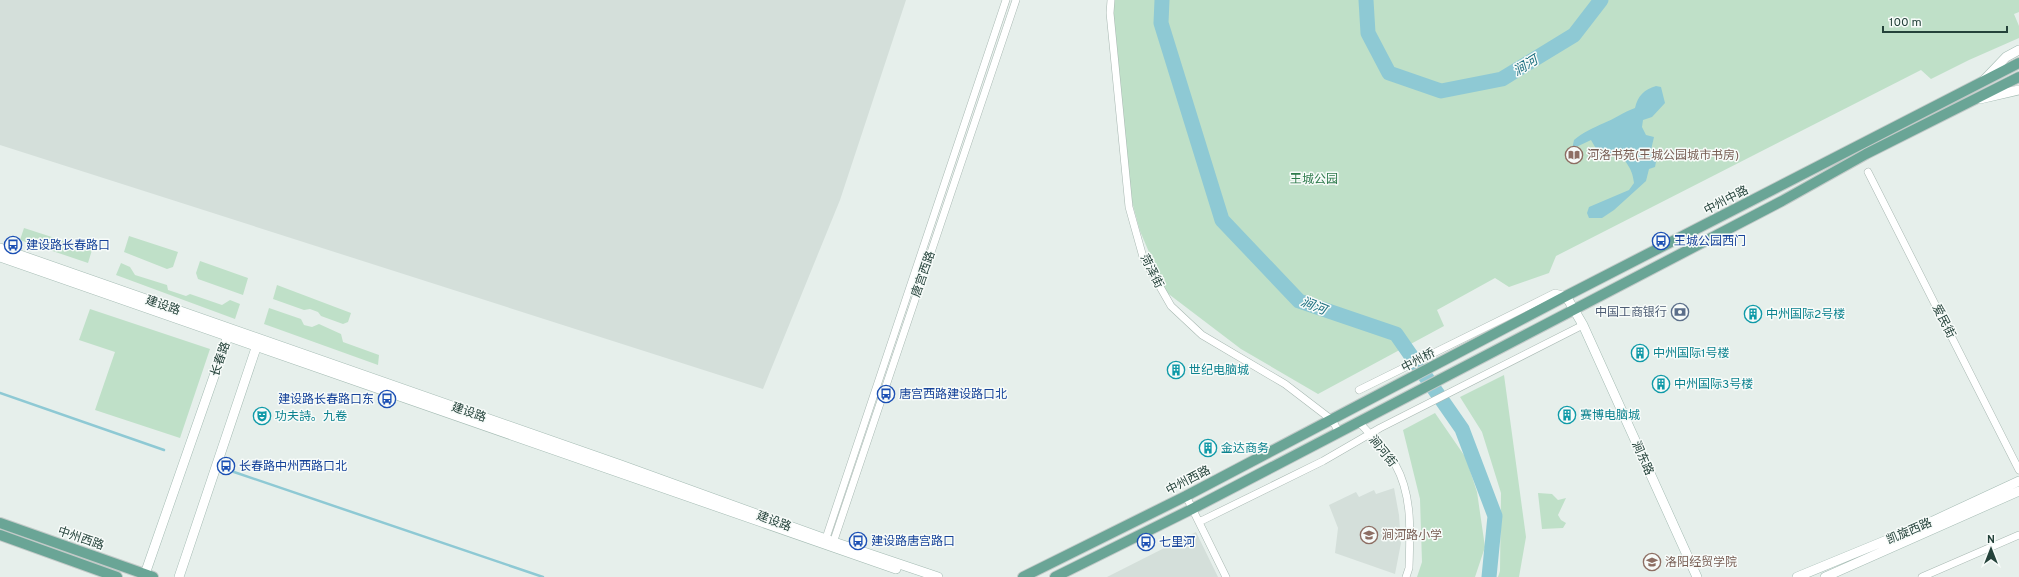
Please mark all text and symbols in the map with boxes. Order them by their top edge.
scale bar [1883,8,2007,34]
text: 100 m [1889,15,1922,31]
water label: 涧河 [1511,52,1544,80]
library icon: 河洛书苑(王城公园城市书房) [1564,145,1584,165]
place label: 河洛书苑(王城公园城市书房) [1587,148,1739,164]
park label: 王城公园 [1290,172,1338,188]
street label: 中州中路 [1701,183,1751,219]
bus stop icon: 王城公园西门 [1651,231,1671,251]
place label: 王城公园西门 [1674,234,1746,250]
bus stop icon: 建设路长春路口 [3,235,23,255]
place label: 建设路长春路口 [26,238,110,254]
street label: 唐宫西路 [909,249,939,300]
street label: 菏泽街 [1136,252,1166,291]
street label: 建设路 [143,293,182,319]
water label: 涧河 [1298,295,1331,320]
bank icon: 中国工商银行 [1670,302,1690,322]
street label: 爱民街 [1928,302,1958,341]
building icon: 中州国际2号楼 [1743,304,1763,324]
place label: 中国工商银行 [1595,305,1667,321]
place label: 中州国际2号楼 [1766,307,1845,323]
street label: 长春路 [208,340,234,379]
building icon: 中州国际1号楼 [1630,343,1650,363]
street label: 中州桥 [1399,345,1438,376]
place label: 中州国际1号楼 [1653,346,1729,362]
building icon: 世纪电脑城 [1166,360,1186,380]
place label: 世纪电脑城 [1189,363,1249,379]
building icon: 中州国际3号楼 [1651,374,1671,394]
place label: 中州国际3号楼 [1674,377,1753,393]
bus stop icon: 唐宫西路建设路口北 [876,384,896,404]
place label: 唐宫西路建设路口北 [899,387,1007,403]
bus stop icon: 建设路长春路口东 [377,389,397,409]
place label: 建设路长春路口东 [278,392,374,408]
street label: 建设路 [449,400,488,426]
building icon: 赛博电脑城 [1557,405,1577,425]
theatre icon: 功夫詩。九卷 [252,406,272,426]
place label: 赛博电脑城 [1580,408,1640,424]
place label: 功夫詩。九卷 [275,409,347,425]
street label: 涧河街 [1365,433,1400,471]
building icon: 金达商务 [1198,438,1218,458]
street label: 涧东路 [1627,439,1657,478]
place label: 金达商务 [1221,441,1269,457]
bus stop icon: 长春路中州西路口北 [216,456,236,476]
place label: 长春路中州西路口北 [239,459,347,475]
street label: 中州西路 [1163,463,1213,499]
street label: 建设路 [754,508,793,536]
street label: 凯旋西路 [1884,515,1935,549]
street label: 中州西路 [55,524,106,554]
school or university icon: 涧河路小学 [1359,525,1379,545]
place label: 涧河路小学 [1382,528,1442,544]
north arrow [1971,529,2011,569]
bus stop icon: 建设路唐宫路口 [848,531,868,551]
bus stop icon: 七里河 [1136,532,1156,552]
text: N [1987,533,1995,547]
place label: 建设路唐宫路口 [871,534,955,550]
place label: 七里河 [1159,535,1195,551]
school or university icon: 洛阳经贸学院 [1642,552,1662,572]
place label: 洛阳经贸学院 [1665,555,1737,571]

